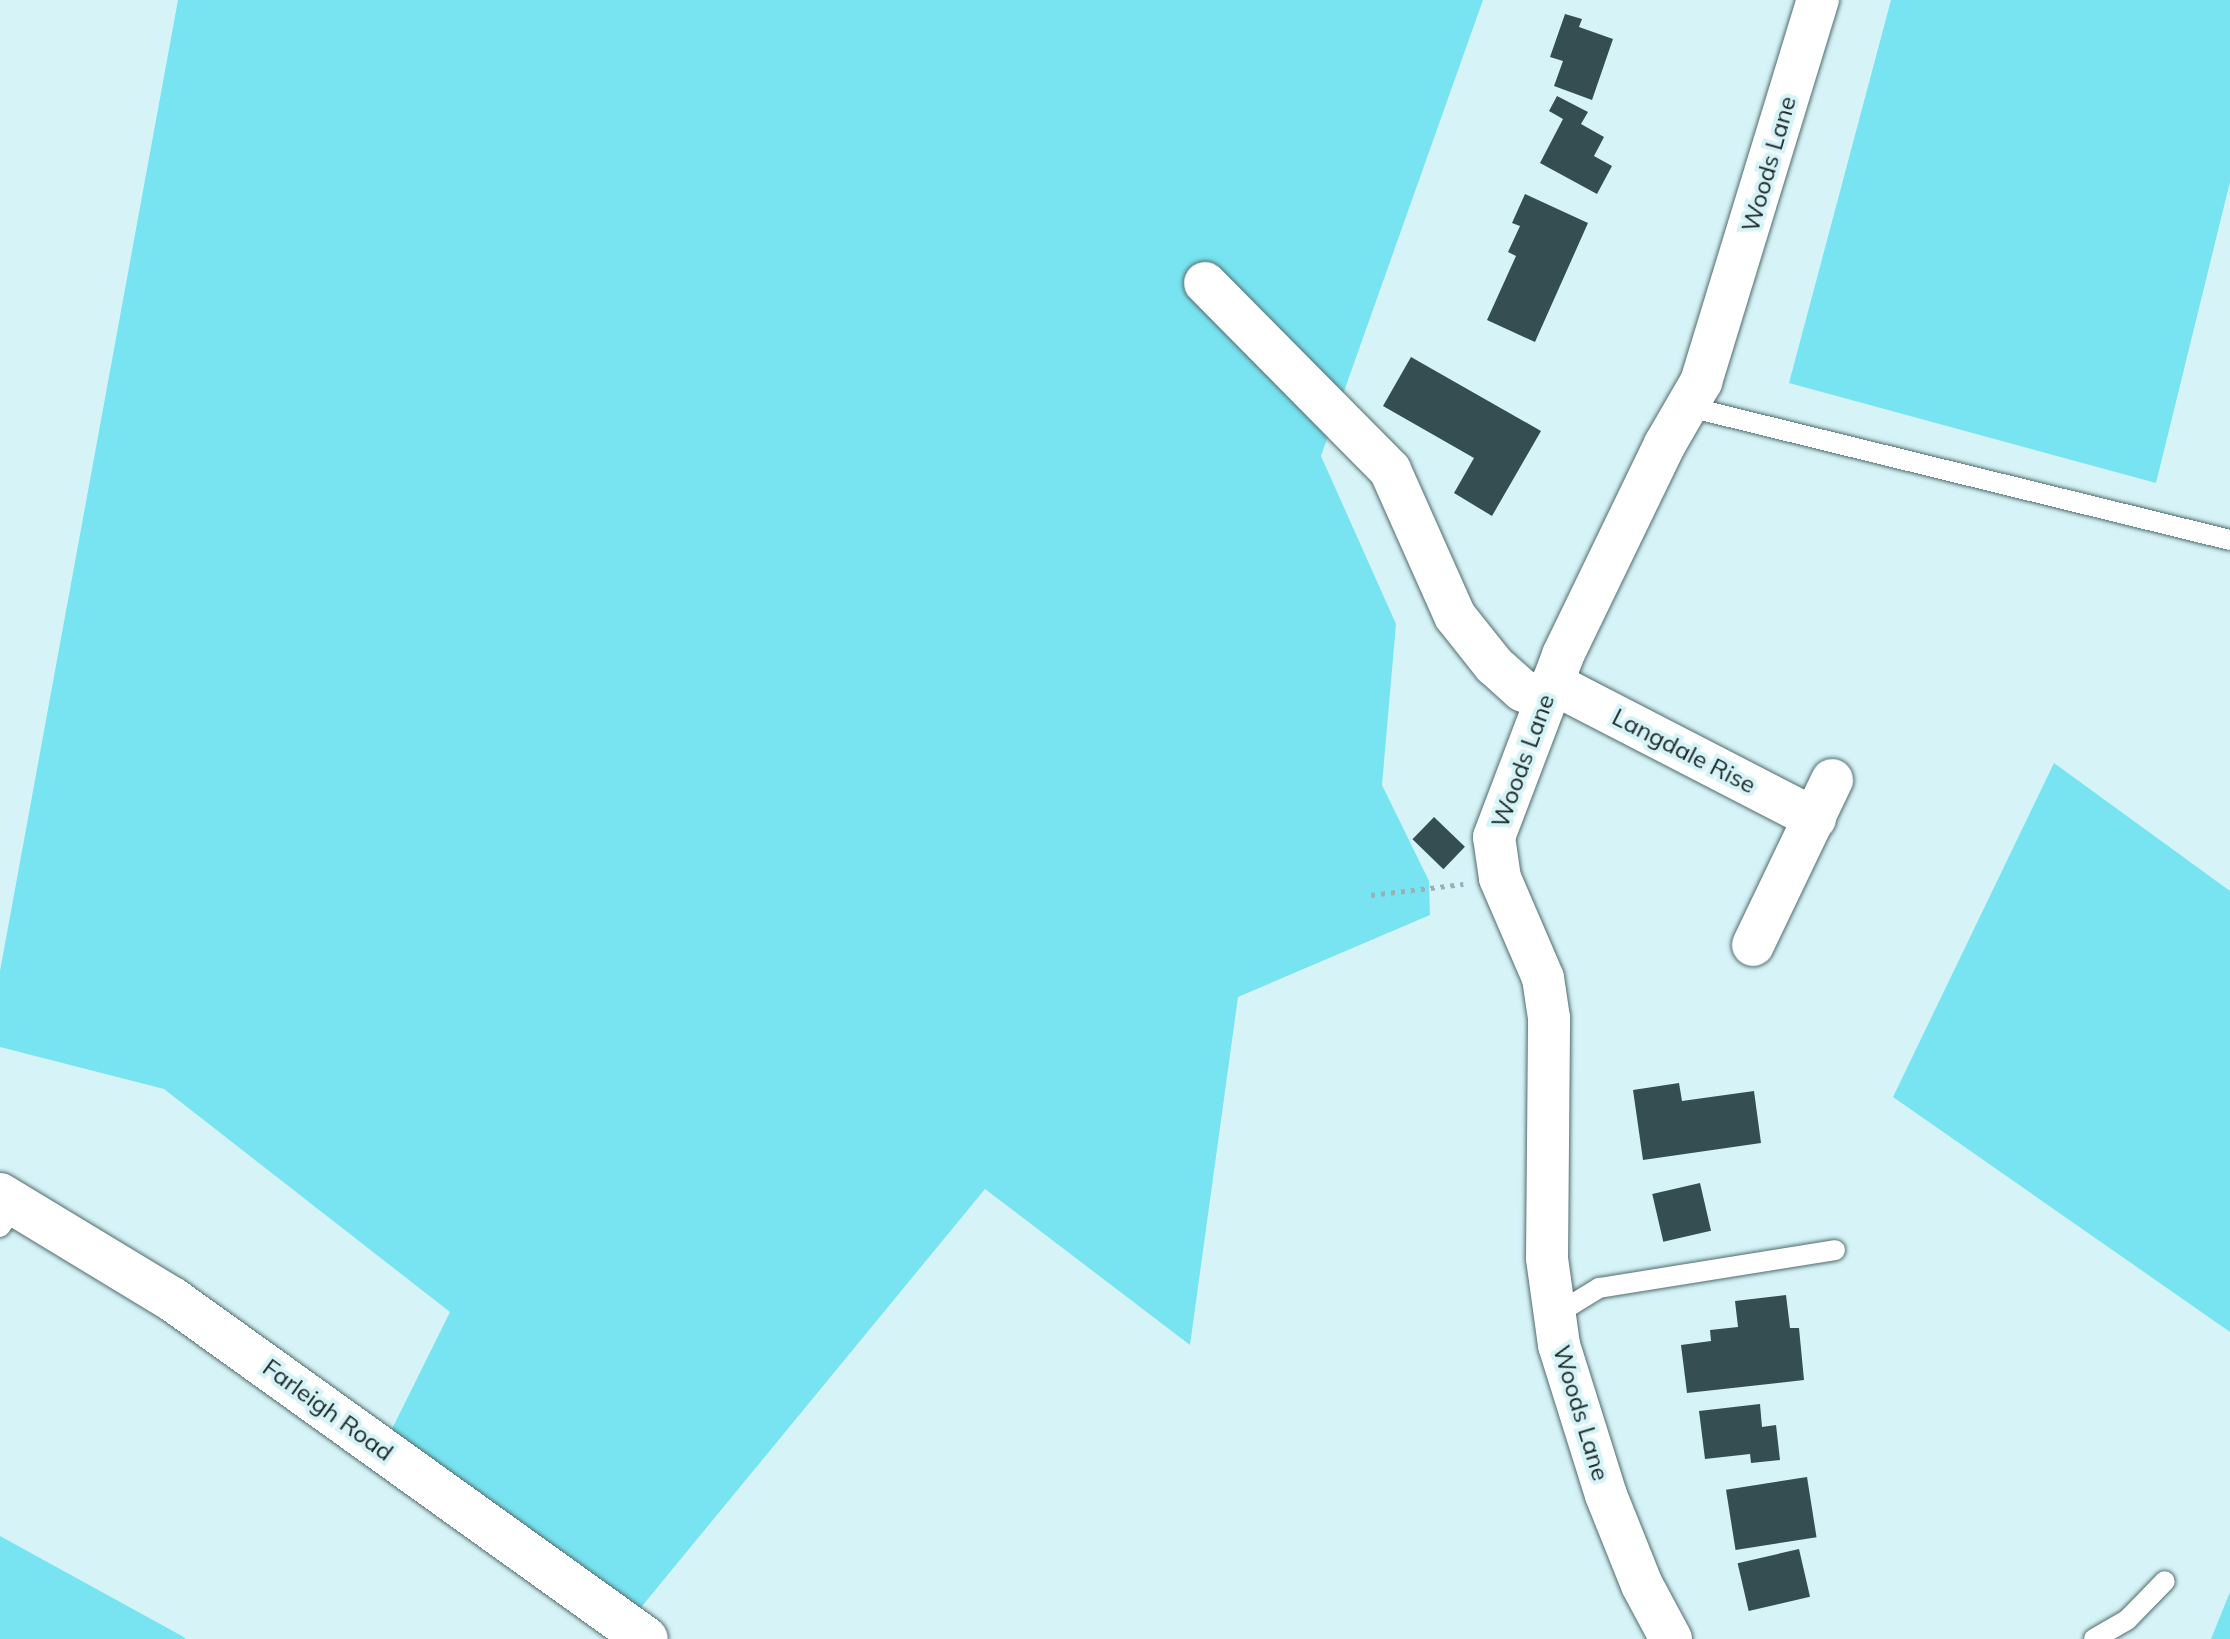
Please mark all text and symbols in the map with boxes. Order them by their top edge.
street label: Woods Lane [1736,93,1802,235]
street label: Woods Lane [1486,690,1560,832]
street label: Langdale Rise [1607,703,1761,799]
street label: Woods Lane [1547,1342,1615,1484]
street label: Farleigh Road [257,1353,399,1467]

